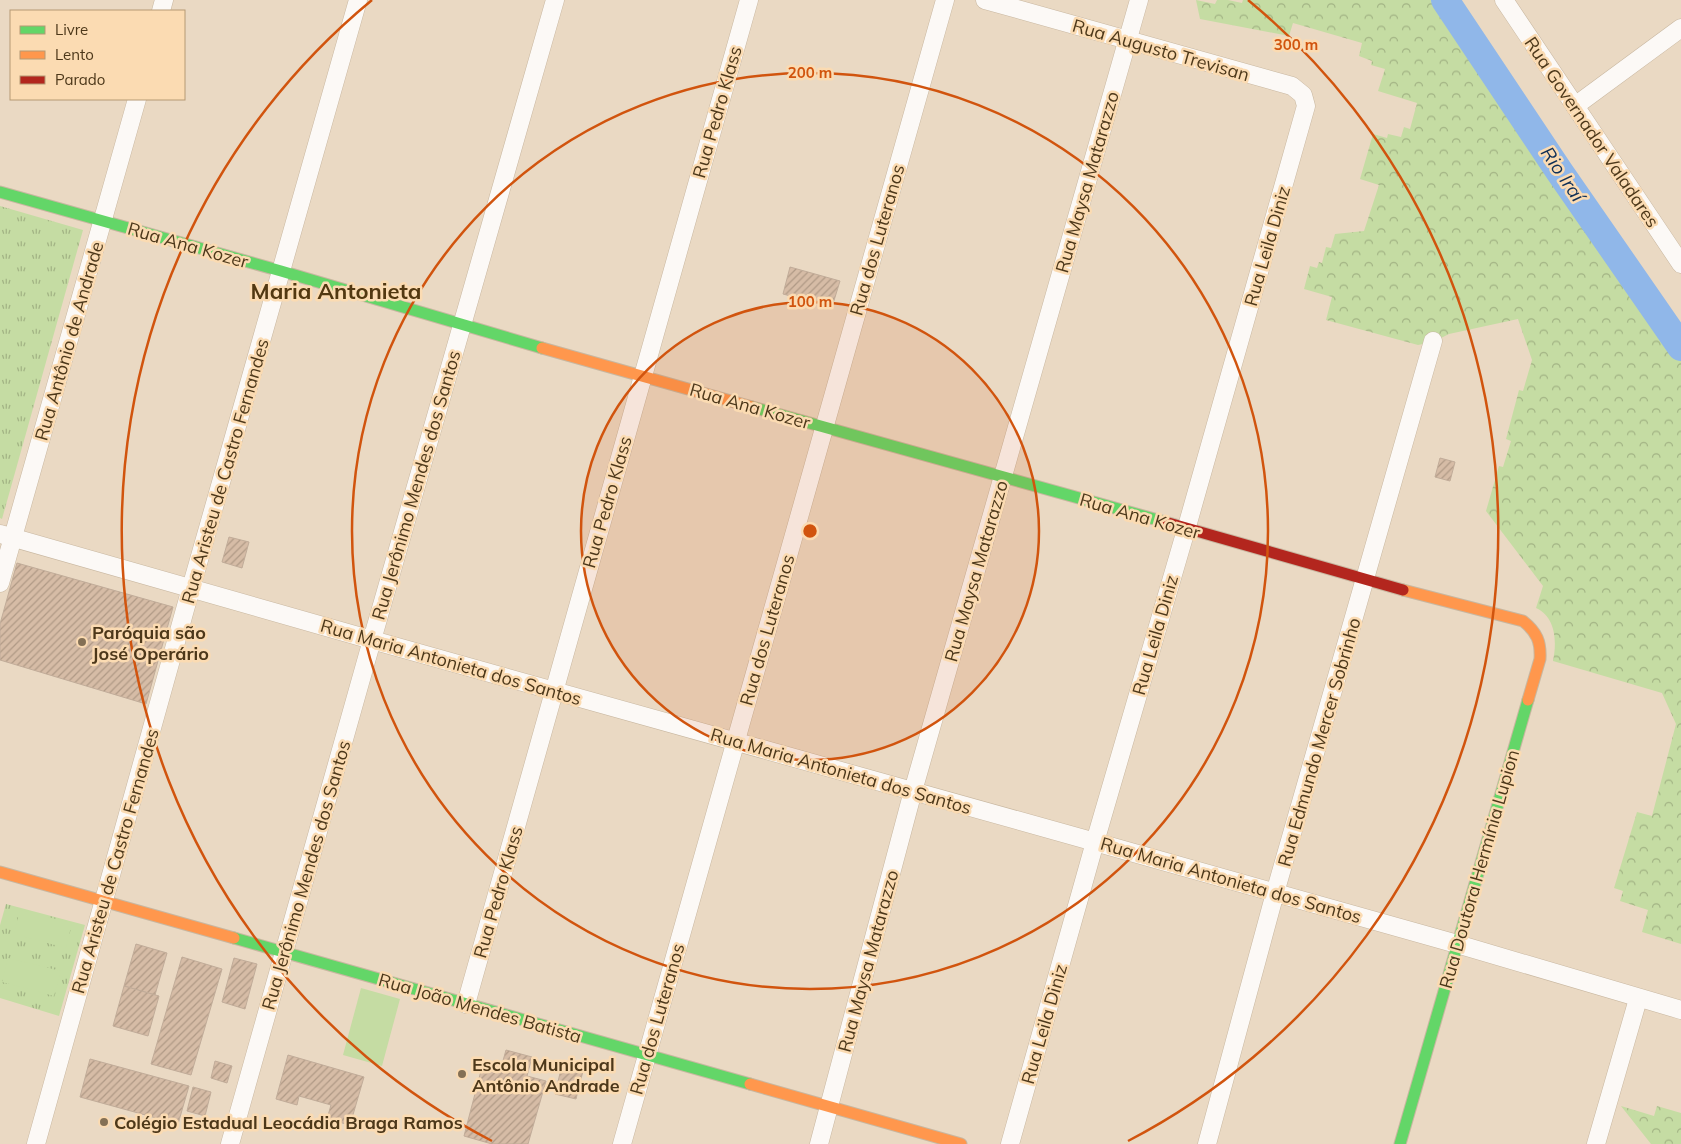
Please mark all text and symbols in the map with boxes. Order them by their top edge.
legend [10,10,185,100]
street label: Rua Augusto Trevisan [1070,14,1252,86]
text: Livre [55,20,88,39]
street label: Rua Governador Valadares [1519,32,1665,232]
text: 300 m [1274,35,1318,54]
street label: Rua Pedro Klass [687,43,747,181]
text: Lento [55,45,94,64]
text: 200 m [788,63,832,82]
text: Parado [55,70,105,89]
street label: Rua Maysa Matarazzo [1050,89,1124,275]
water label: Rio Iraí [1536,142,1591,208]
street label: Rua dos Luteranos [844,162,910,318]
street label: Rua Leila Diniz [1239,183,1295,309]
street label: Rua Ana Kozer [125,217,251,273]
street label: Rua Antônio de Andrade [30,239,108,443]
district label: Maria Antonieta [251,277,421,305]
text: 100 m [788,292,832,311]
street label: Rua Aristeu de Castro Fernandes [176,336,274,606]
street label: Rua Jerônimo Mendes dos Santos [366,348,466,622]
street label: Rua Ana Kozer [687,378,813,434]
street label: Rua Pedro Klass [577,433,637,571]
street label: Rua Maysa Matarazzo [939,478,1013,664]
street label: Rua Ana Kozer [1077,488,1203,544]
centre of rings [801,522,819,540]
street label: Rua dos Luteranos [734,552,800,708]
street label: Rua Leila Diniz [1127,572,1183,698]
street label: Rua Maria Antonieta dos Santos [318,614,584,710]
street label: Rua Edmundo Mercer Sobrinho [1272,615,1366,869]
place label: Paróquia são José Operário [92,621,209,665]
marker: Paróquia são José Operário [76,636,88,648]
street label: Rua Maria Antonieta dos Santos [708,723,974,819]
street label: Rua Aristeu de Castro Fernandes [66,726,164,996]
street label: Rua Jerônimo Mendes dos Santos [256,738,356,1012]
street label: Rua Doutora Hermínia Lupion [1434,747,1524,991]
street label: Rua Pedro Klass [468,823,528,961]
street label: Rua Maria Antonieta dos Santos [1098,832,1364,928]
street label: Rua Maysa Matarazzo [833,867,903,1055]
street label: Rua dos Luteranos [624,941,690,1097]
street label: Rua Leila Diniz [1016,961,1072,1087]
street label: Rua João Mendes Batista [376,968,584,1048]
place label: Escola Municipal Antônio Andrade [472,1053,620,1097]
marker: Escola Municipal Antônio Andrade [456,1068,468,1080]
place label: Colégio Estadual Leocádia Braga Ramos [114,1111,463,1134]
marker: Colégio Estadual Leocádia Braga Ramos [98,1116,110,1128]

